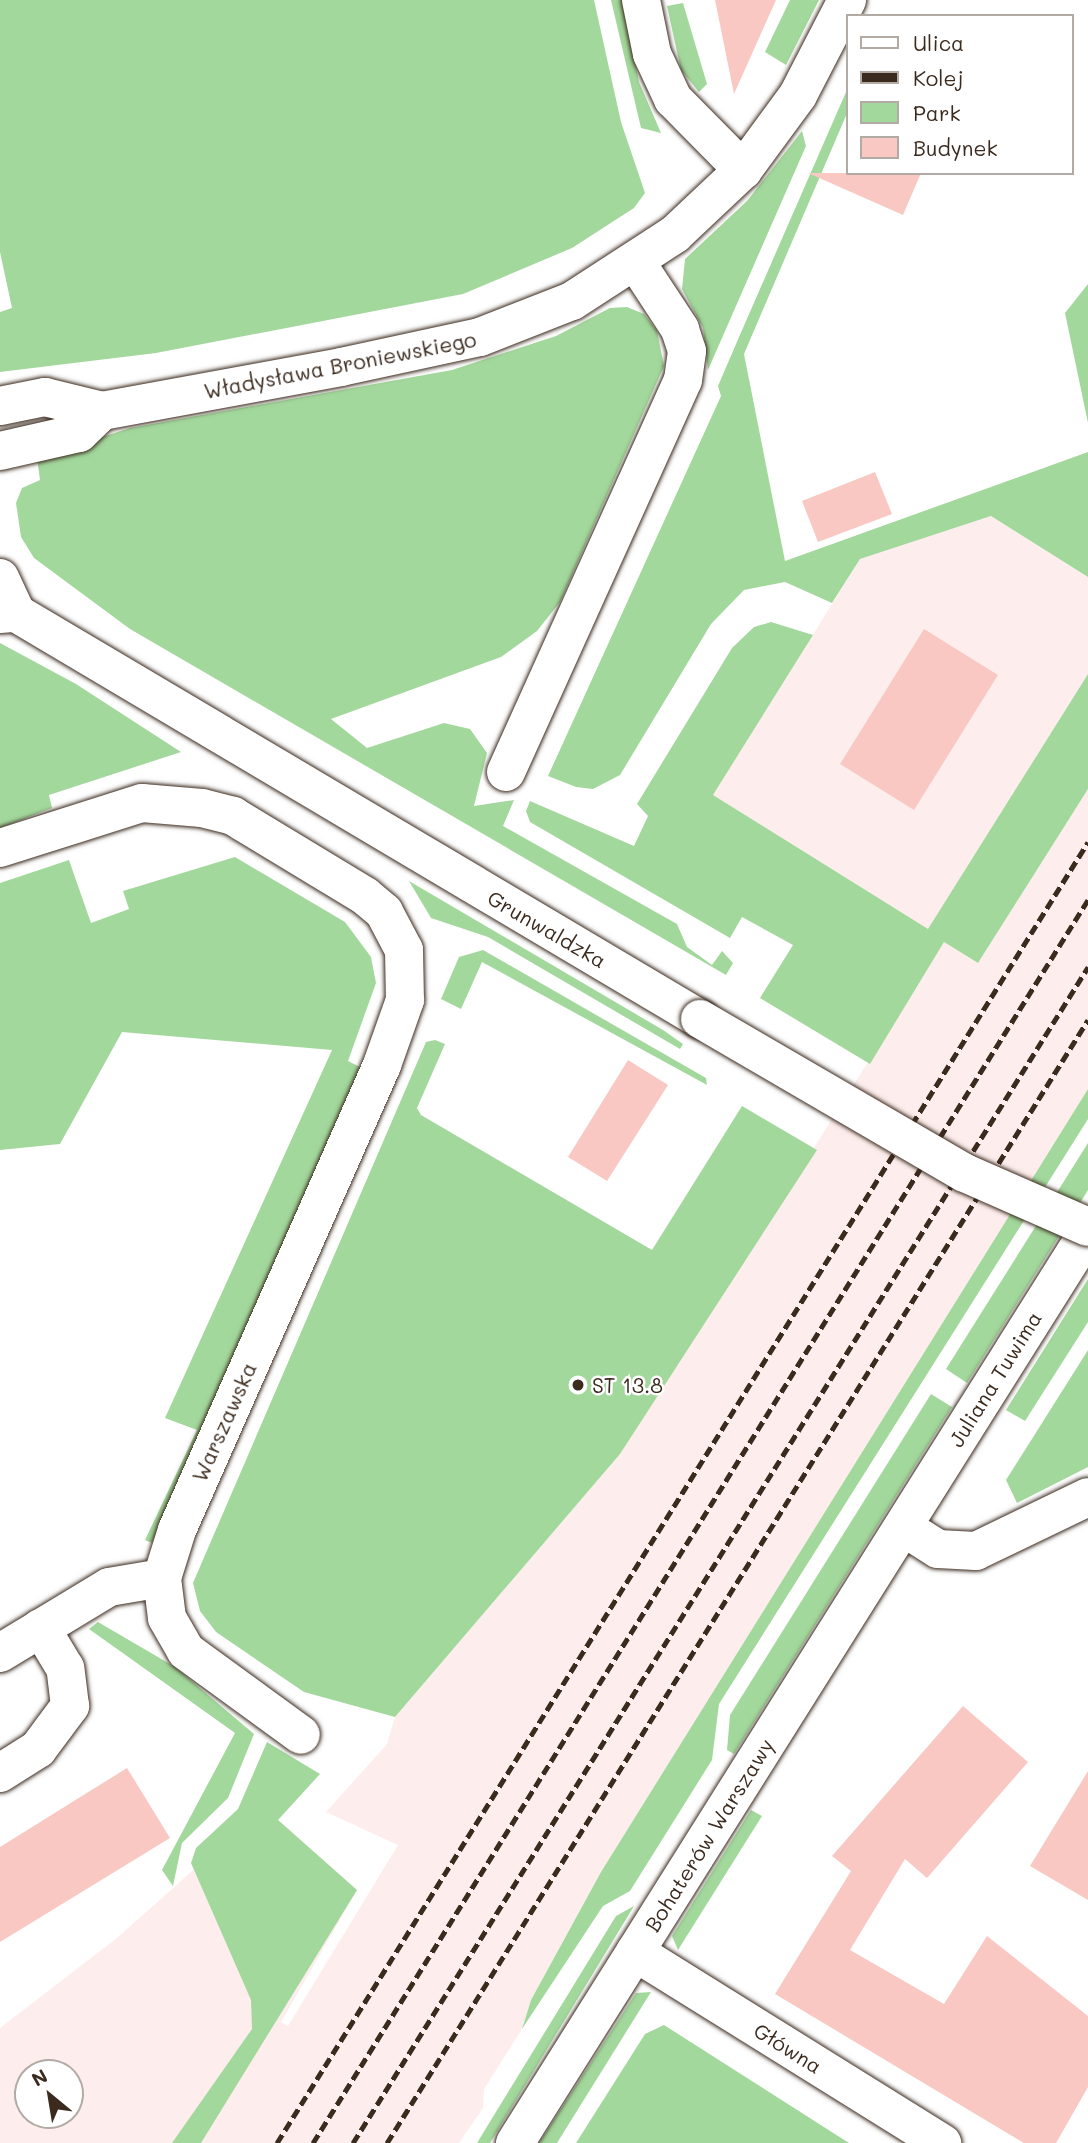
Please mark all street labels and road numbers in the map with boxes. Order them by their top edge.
street label: Władysława Broniewskiego [202,326,478,404]
street label: Grunwaldzka [483,885,611,973]
street label: Juliana Tuwima [943,1307,1047,1451]
street label: Warszawska [187,1359,261,1485]
street label: Bohaterów Warszawy [639,1734,779,1936]
street label: Główna [749,2017,827,2079]

